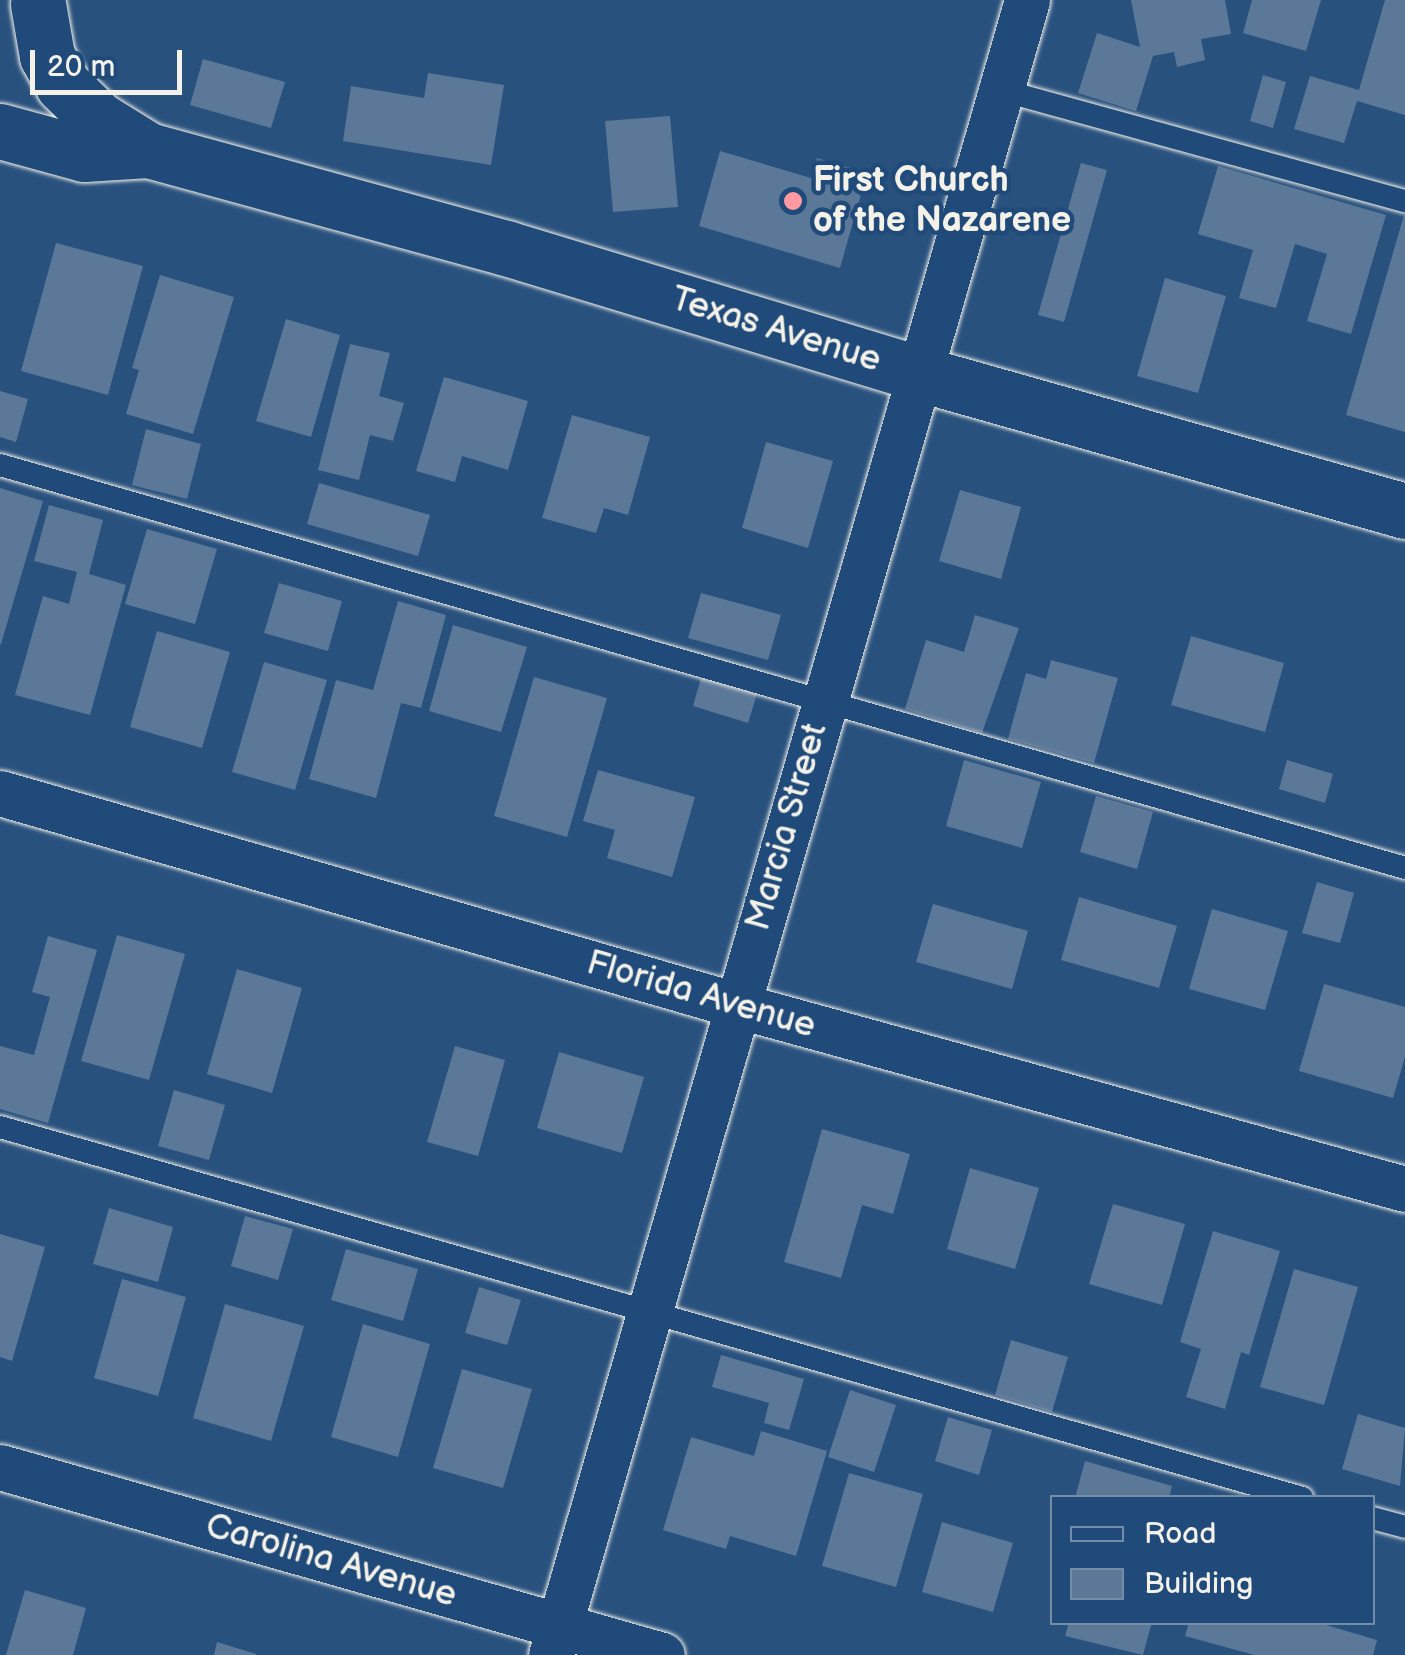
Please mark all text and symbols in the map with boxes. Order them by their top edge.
scale bar [35,30,188,92]
text: 20 m [47,49,115,85]
place label: First Church of the Nazarene [813,160,1071,242]
marker: First Church of the Nazarene [782,190,804,212]
street label: Texas Avenue [666,278,886,382]
street label: Marcia Street [737,718,837,936]
street label: Florida Avenue [582,942,820,1048]
legend [1050,1495,1375,1625]
street label: Carolina Avenue [201,1505,461,1617]
text: Road [1144,1516,1217,1552]
text: Building [1144,1566,1253,1602]

